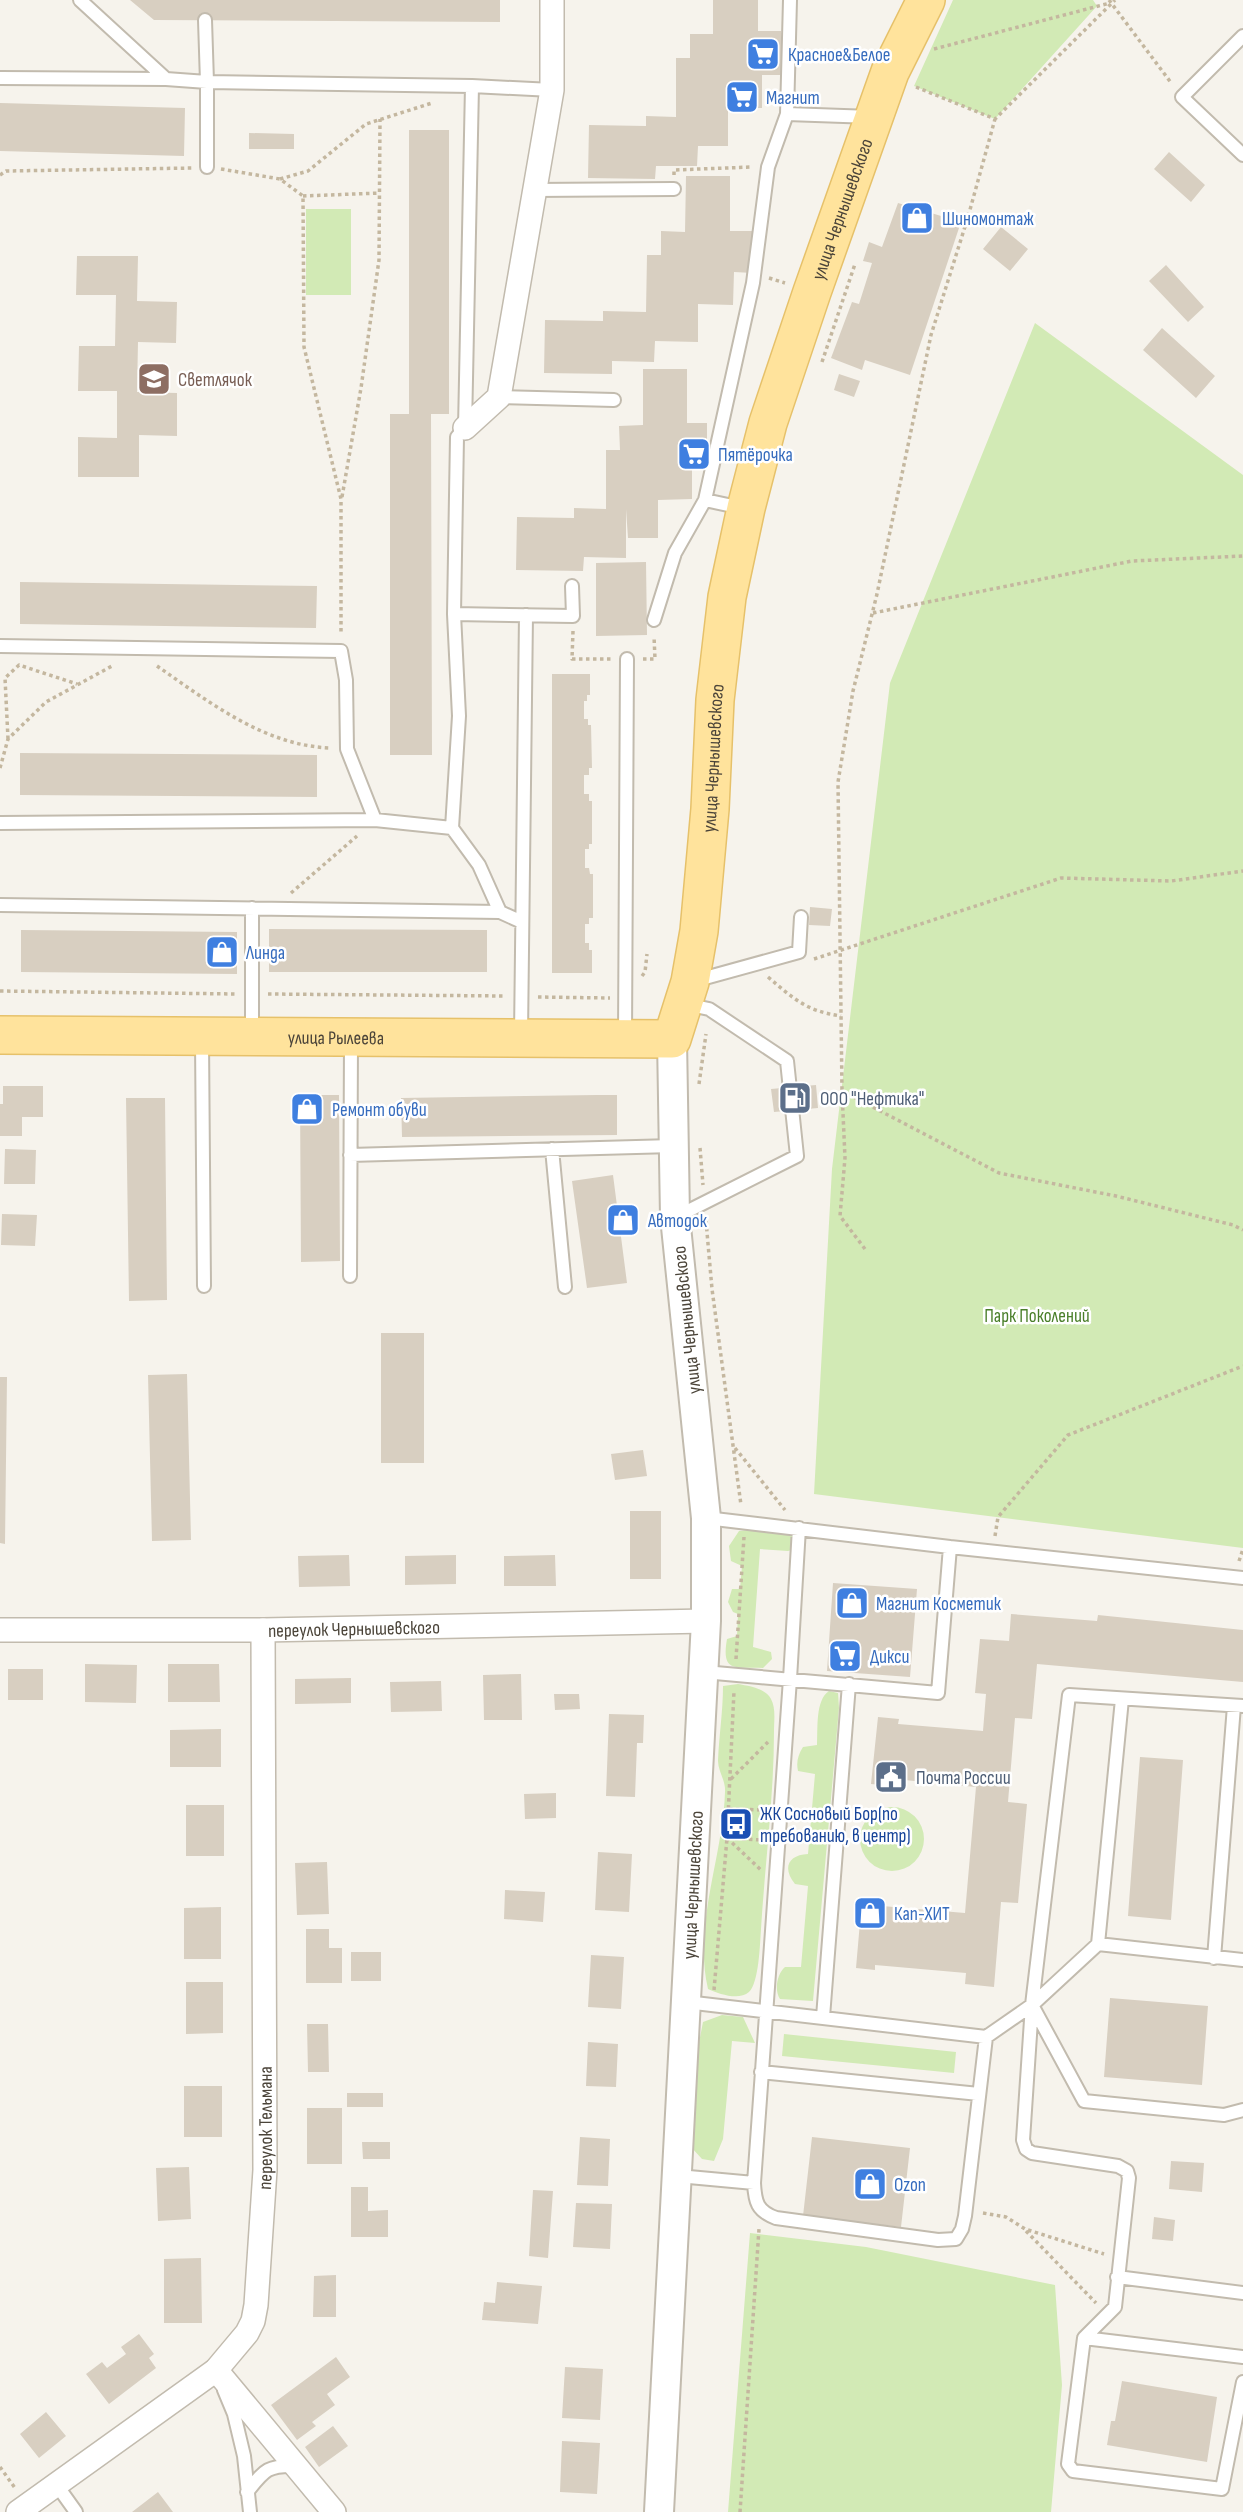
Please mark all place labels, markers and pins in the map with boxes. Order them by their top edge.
supermarket icon: Красное&Белое [744,35,782,73]
place label: Красное&Белое [788,44,890,67]
supermarket icon: Магнит [723,78,761,116]
place label: Магнит [766,87,820,110]
shop icon: Шиномонтаж [898,199,936,237]
place label: Шиномонтаж [942,208,1034,231]
school or university icon: Светлячок [135,360,173,398]
place label: Светлячок [178,369,253,392]
supermarket icon: Пятёрочка [675,435,713,473]
place label: Пятёрочка [718,444,793,467]
shop icon: Линда [203,933,241,971]
place label: Линда [245,942,285,965]
fuel station icon: ООО "Нефтика" [776,1079,814,1117]
place label: ООО "Нефтика" [820,1088,924,1111]
shop icon: Ремонт обуви [288,1090,326,1128]
place label: Ремонт обуви [332,1099,427,1122]
shop icon: Автодок [604,1201,642,1239]
place label: Автодок [647,1210,708,1233]
shop icon: Магнит Косметик [833,1584,871,1622]
place label: Магнит Косметик [876,1593,1002,1616]
supermarket icon: Дикси [826,1637,864,1675]
place label: Дикси [870,1646,910,1669]
public building icon: Почта России [872,1758,910,1796]
place label: Почта России [916,1767,1011,1790]
place label: ЖК Сосновый Бор(по требованию, в центр) [760,1803,911,1848]
bus stop icon: ЖК Сосновый Бор(по требованию, в центр) [717,1805,755,1843]
shop icon: Кап-ХИТ [851,1894,889,1932]
place label: Кап-ХИТ [894,1903,950,1926]
shop icon: Ozon [851,2165,889,2203]
place label: Ozon [894,2174,926,2197]

